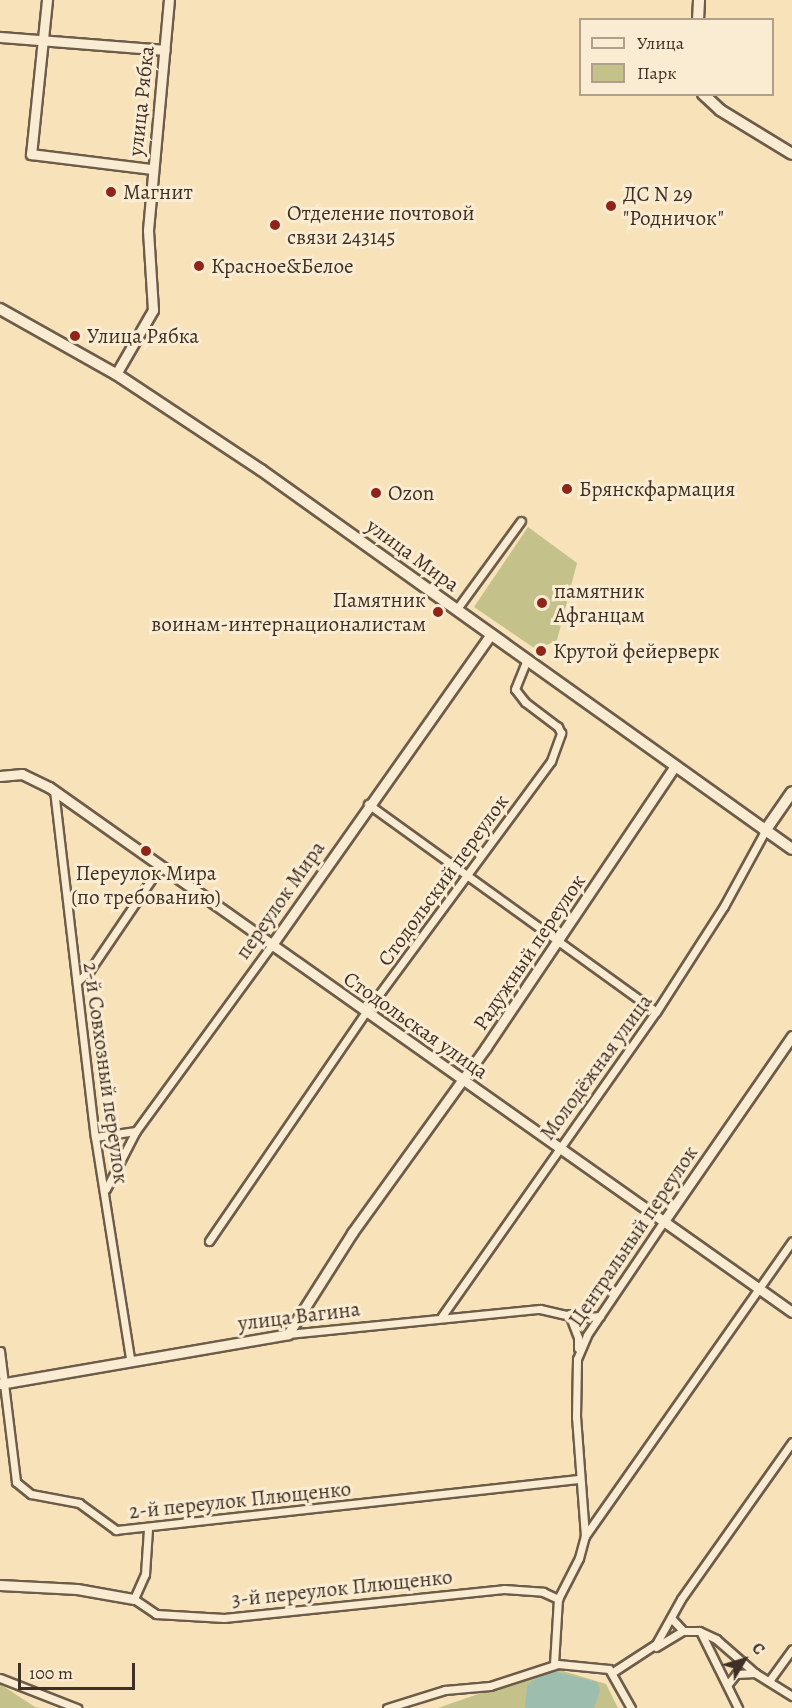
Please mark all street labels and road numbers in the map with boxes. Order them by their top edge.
street label: улица Рябка [123,45,159,157]
street label: улица Мира [362,513,464,597]
street label: Стодольский переулок [372,789,514,971]
street label: переулок Мира [230,836,330,964]
street label: Радужный переулок [467,869,591,1035]
street label: 2-й Совхозный переулок [78,961,134,1185]
street label: Стодольская улица [339,966,493,1084]
street label: Молодёжная улица [535,989,657,1145]
street label: Центральный переулок [563,1141,703,1331]
street label: улица Вагина [236,1296,362,1336]
street label: 2-й переулок Плющенко [128,1476,352,1524]
street label: 3-й переулок Плющенко [230,1564,454,1612]

